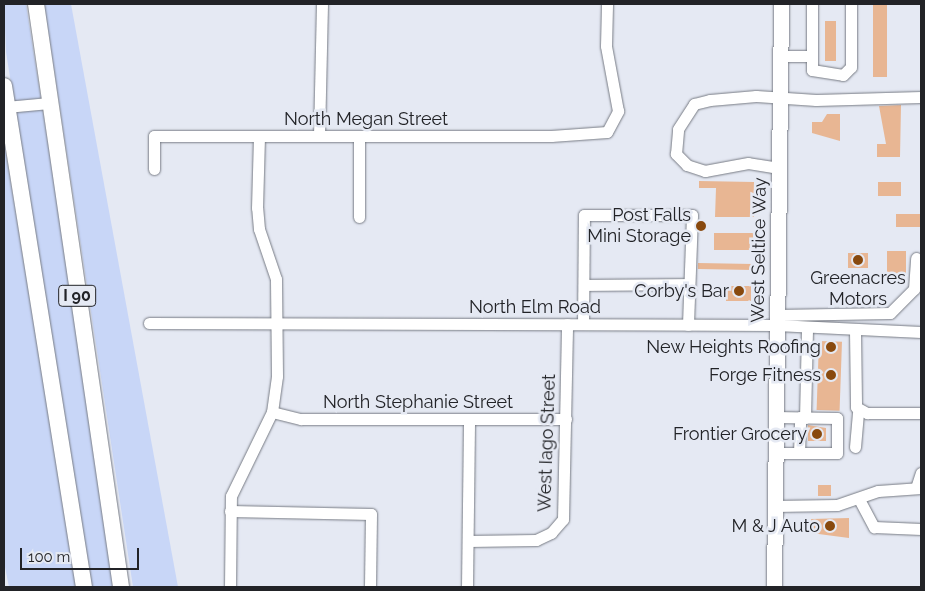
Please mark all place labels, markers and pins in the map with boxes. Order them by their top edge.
place label: Post Falls Mini Storage [587,205,691,248]
marker: Post Falls Mini Storage [695,220,707,232]
marker: Greenacres Motors [852,254,864,266]
place label: Greenacres Motors [810,268,906,310]
place label: Corby's Bar [634,280,729,302]
marker: Corby's Bar [733,285,745,297]
place label: New Heights Roofing [646,336,821,358]
marker: New Heights Roofing [825,341,837,353]
place label: Forge Fitness [709,364,821,386]
marker: Forge Fitness [825,369,837,381]
place label: Frontier Grocery [672,423,807,445]
marker: Frontier Grocery [811,428,823,440]
place label: M & J Auto [731,515,820,537]
marker: M & J Auto [824,520,836,532]

